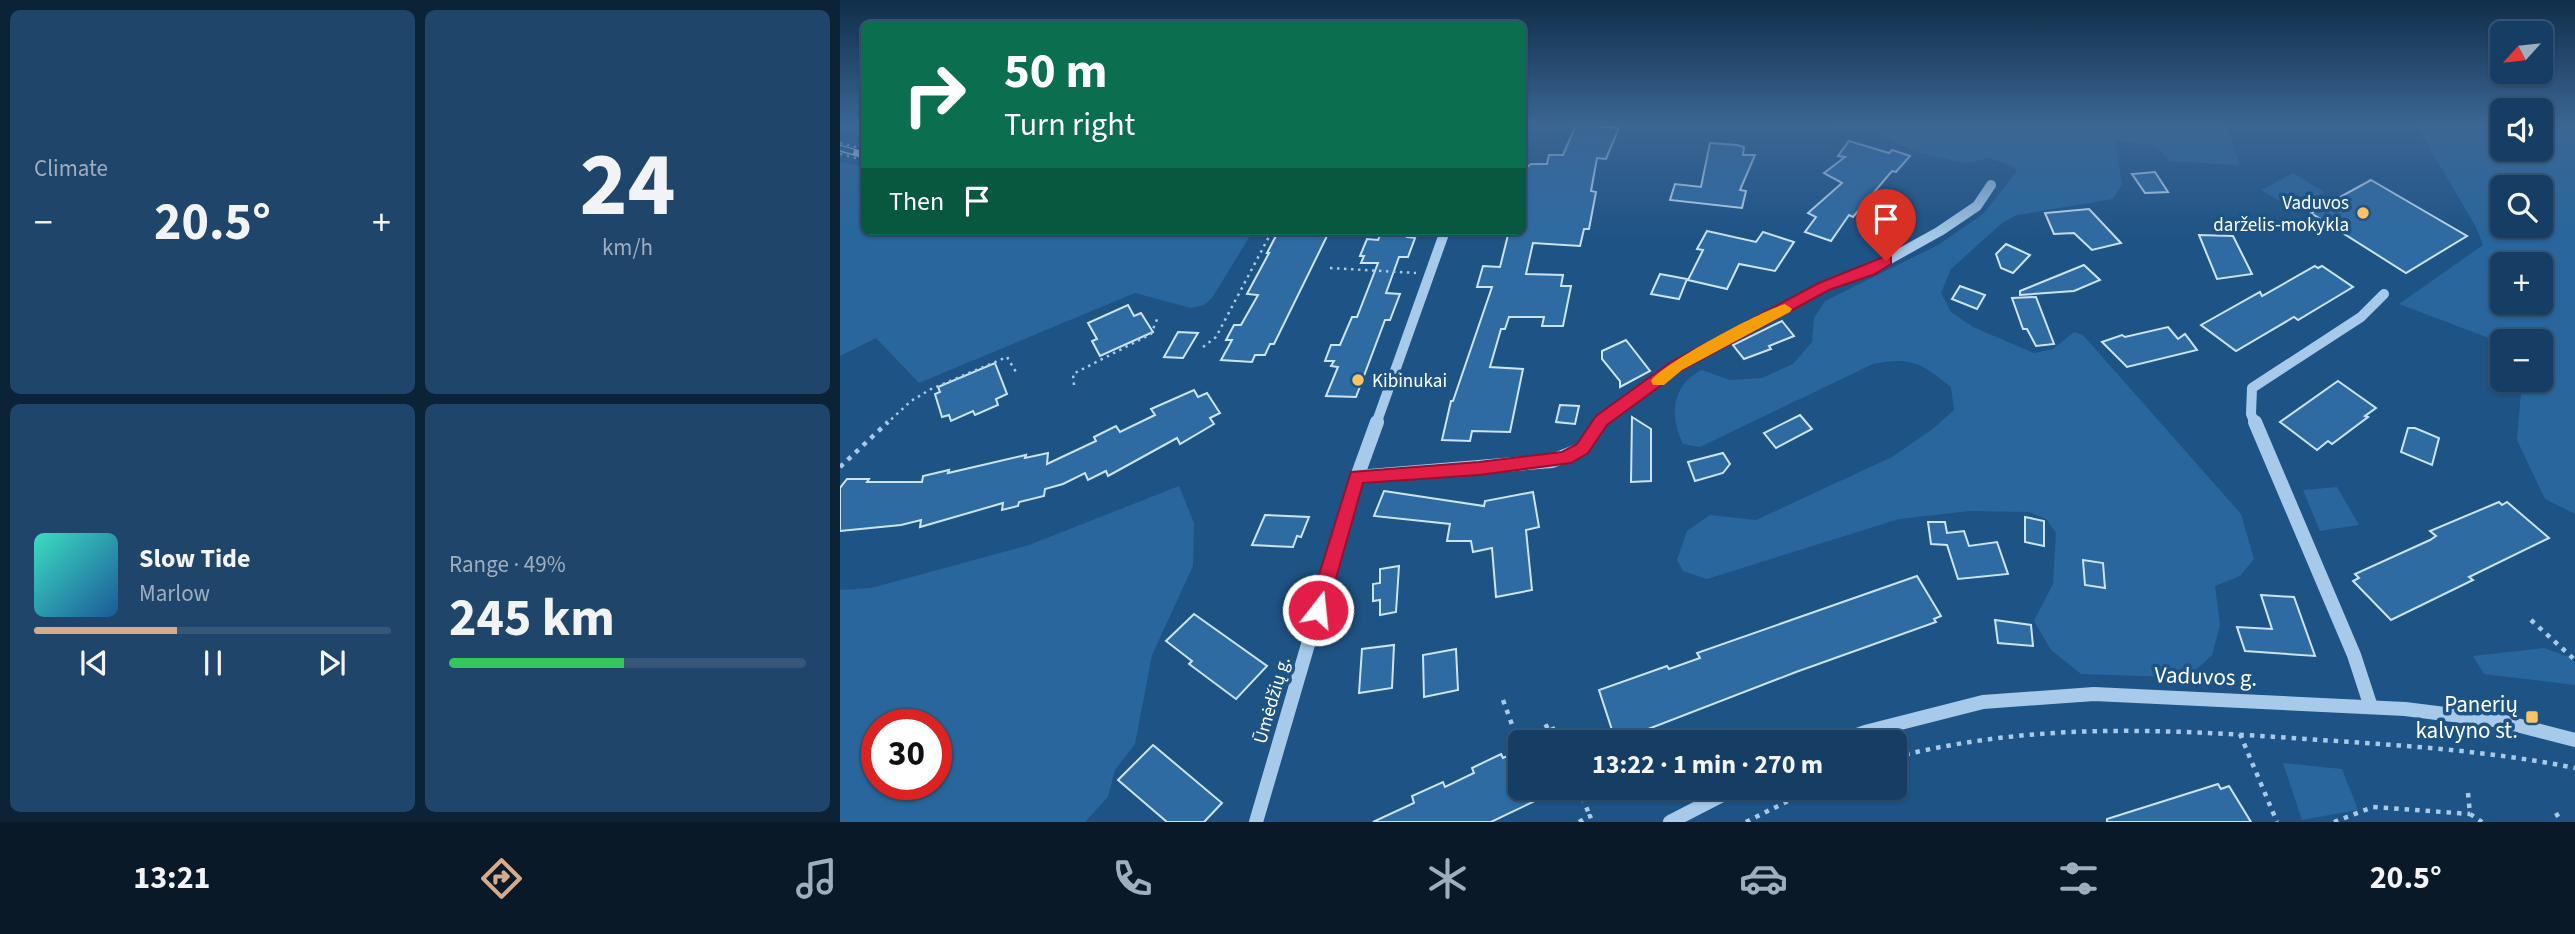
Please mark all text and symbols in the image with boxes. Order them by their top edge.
north arrow [2490,21,2553,84]
map controls [2490,21,2553,392]
text: 50 m [1004,37,1108,107]
icon: right [889,49,980,140]
button: sound [2490,98,2553,161]
text: Turn right [1004,102,1135,148]
text: 24 [579,121,676,250]
text: Climate [34,152,108,185]
button: search [2490,175,2553,238]
icon: arrive [958,182,996,220]
text: Then [889,183,944,220]
text: 20.5° [154,186,271,260]
pin [1856,189,1916,261]
place label: Vaduvos darželis-mokykla [2213,190,2349,239]
text: − [34,196,53,250]
text: + [372,196,391,250]
icon: arrive [1867,200,1905,238]
marker: Vaduvos darželis-mokykla [2355,205,2371,221]
text: km/h [602,231,653,264]
button: + [2490,252,2553,315]
button: − [2490,329,2553,392]
place label: Kibinukai [1372,368,1447,395]
marker: Kibinukai [1350,372,1366,388]
text: Slow Tide [139,540,250,577]
text: Range · 49% [449,548,566,581]
position arrow [1281,573,1355,647]
text: Marlow [139,577,210,610]
text: 245 km [449,582,615,656]
icon: previous [75,644,113,682]
icon: pause [194,644,232,682]
icon: next [313,644,351,682]
street label: Ūmėdžių g. [1247,654,1298,747]
street label: Vaduvos g. [2154,658,2258,695]
place label: Panerių kalvyno st. [2415,688,2518,747]
speed limit sign: 30 [861,709,952,800]
marker: Panerių kalvyno st. [2524,709,2540,725]
text: 13:22 · 1 min · 270 m [1592,746,1823,783]
icon: directions [477,854,526,903]
icon: music [792,854,841,903]
icon: phone [1108,854,1157,903]
icon: climate [1423,854,1472,903]
icon: car [1739,854,1788,903]
icon: filters [2054,854,2103,903]
text: 13:21 [133,855,210,901]
text: 20.5° [2370,855,2442,901]

